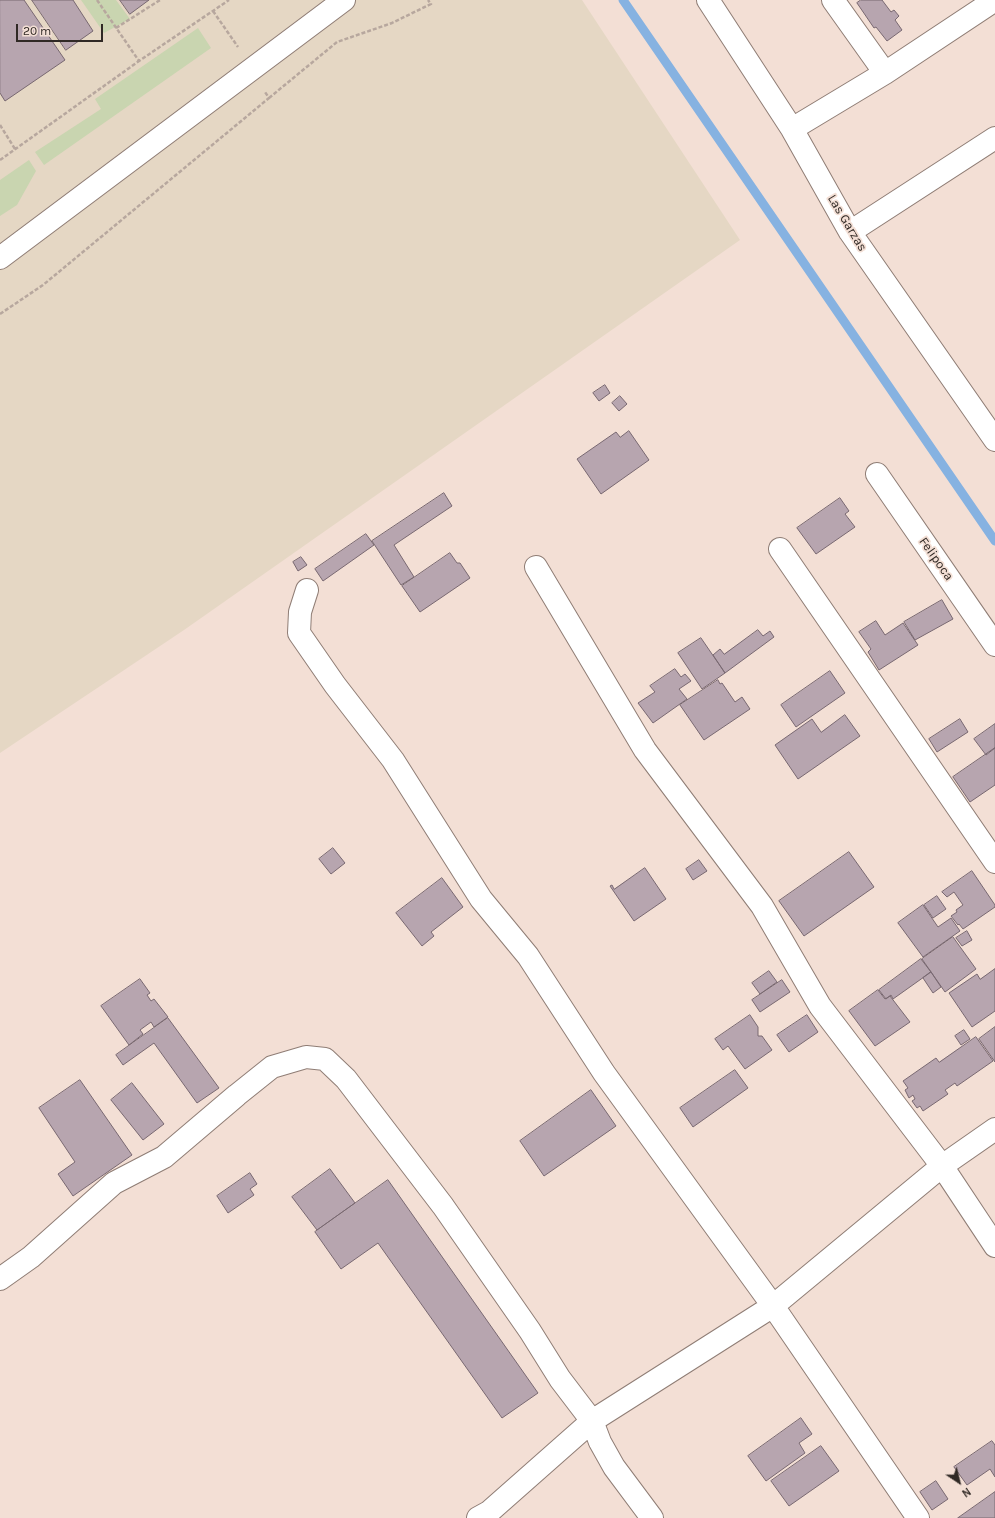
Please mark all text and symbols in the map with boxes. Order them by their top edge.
scale bar [18,16,105,42]
text: 20 m [23,24,51,38]
street label: Las Garzas [824,192,870,254]
street label: Felipoca [915,534,957,584]
north arrow [939,1462,979,1502]
text: N [959,1485,973,1500]

